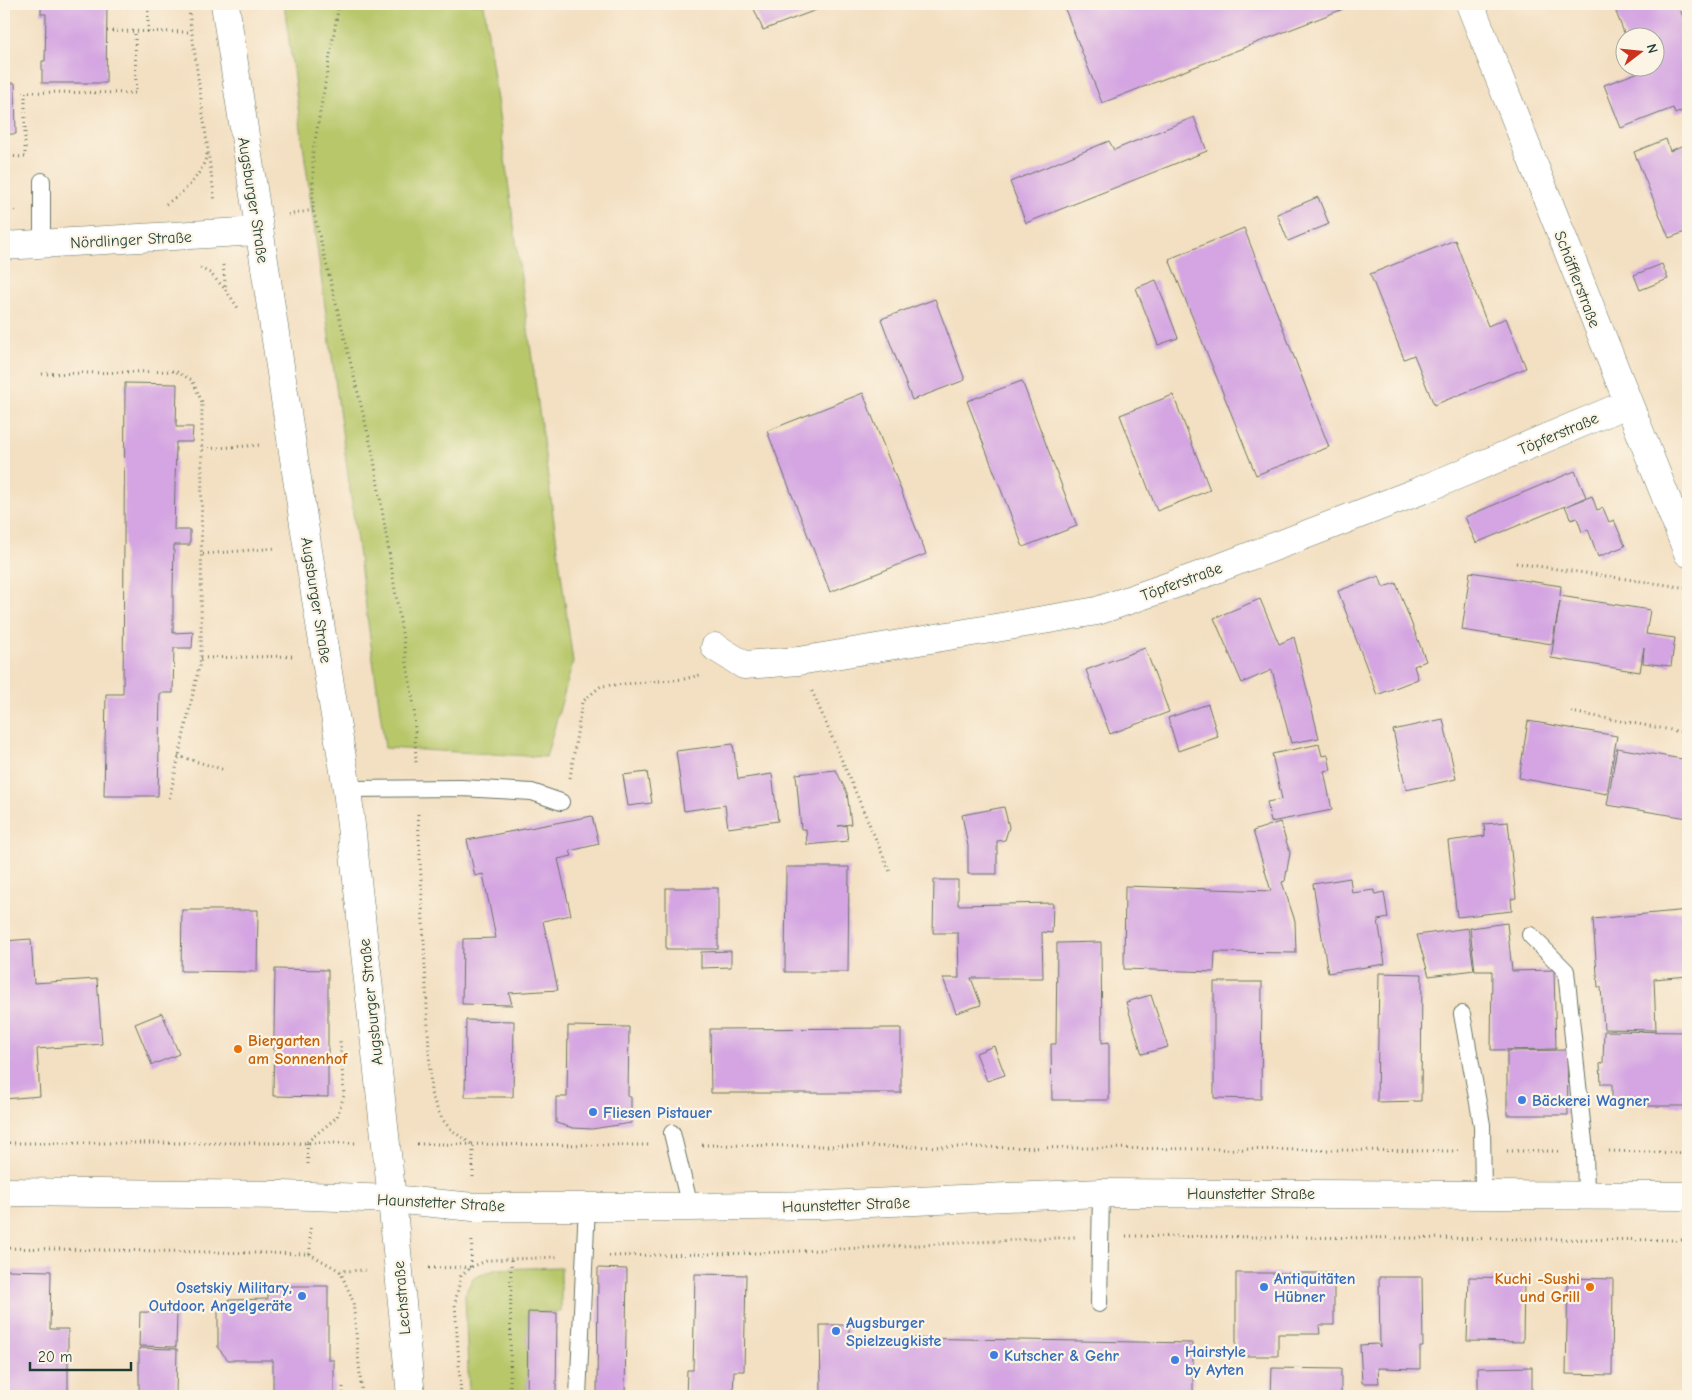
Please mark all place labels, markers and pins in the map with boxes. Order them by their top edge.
place label: Biergarten am Sonnenhof [248,1032,348,1068]
marker: Biergarten am Sonnenhof [232,1043,244,1055]
place label: Bäckerei Wagner [1532,1092,1649,1110]
marker: Bäckerei Wagner [1516,1094,1528,1106]
place label: Fliesen Pistauer [603,1104,713,1122]
marker: Fliesen Pistauer [587,1106,599,1118]
place label: Antiquitäten Hübner [1274,1270,1355,1306]
place label: Kuchi -Sushi und Grill [1494,1270,1580,1306]
place label: Osetskiy Military, Outdoor, Angelgeräte [149,1279,292,1315]
marker: Antiquitäten Hübner [1258,1281,1270,1293]
marker: Kuchi -Sushi und Grill [1584,1281,1596,1293]
marker: Osetskiy Military, Outdoor, Angelgeräte [296,1290,308,1302]
place label: Augsburger Spielzeugkiste [846,1314,941,1350]
marker: Augsburger Spielzeugkiste [830,1325,842,1337]
place label: Hairstyle by Ayten [1185,1343,1246,1379]
place label: Kutscher & Gehr [1004,1347,1120,1365]
marker: Kutscher & Gehr [988,1349,1000,1361]
marker: Hairstyle by Ayten [1169,1354,1181,1366]

